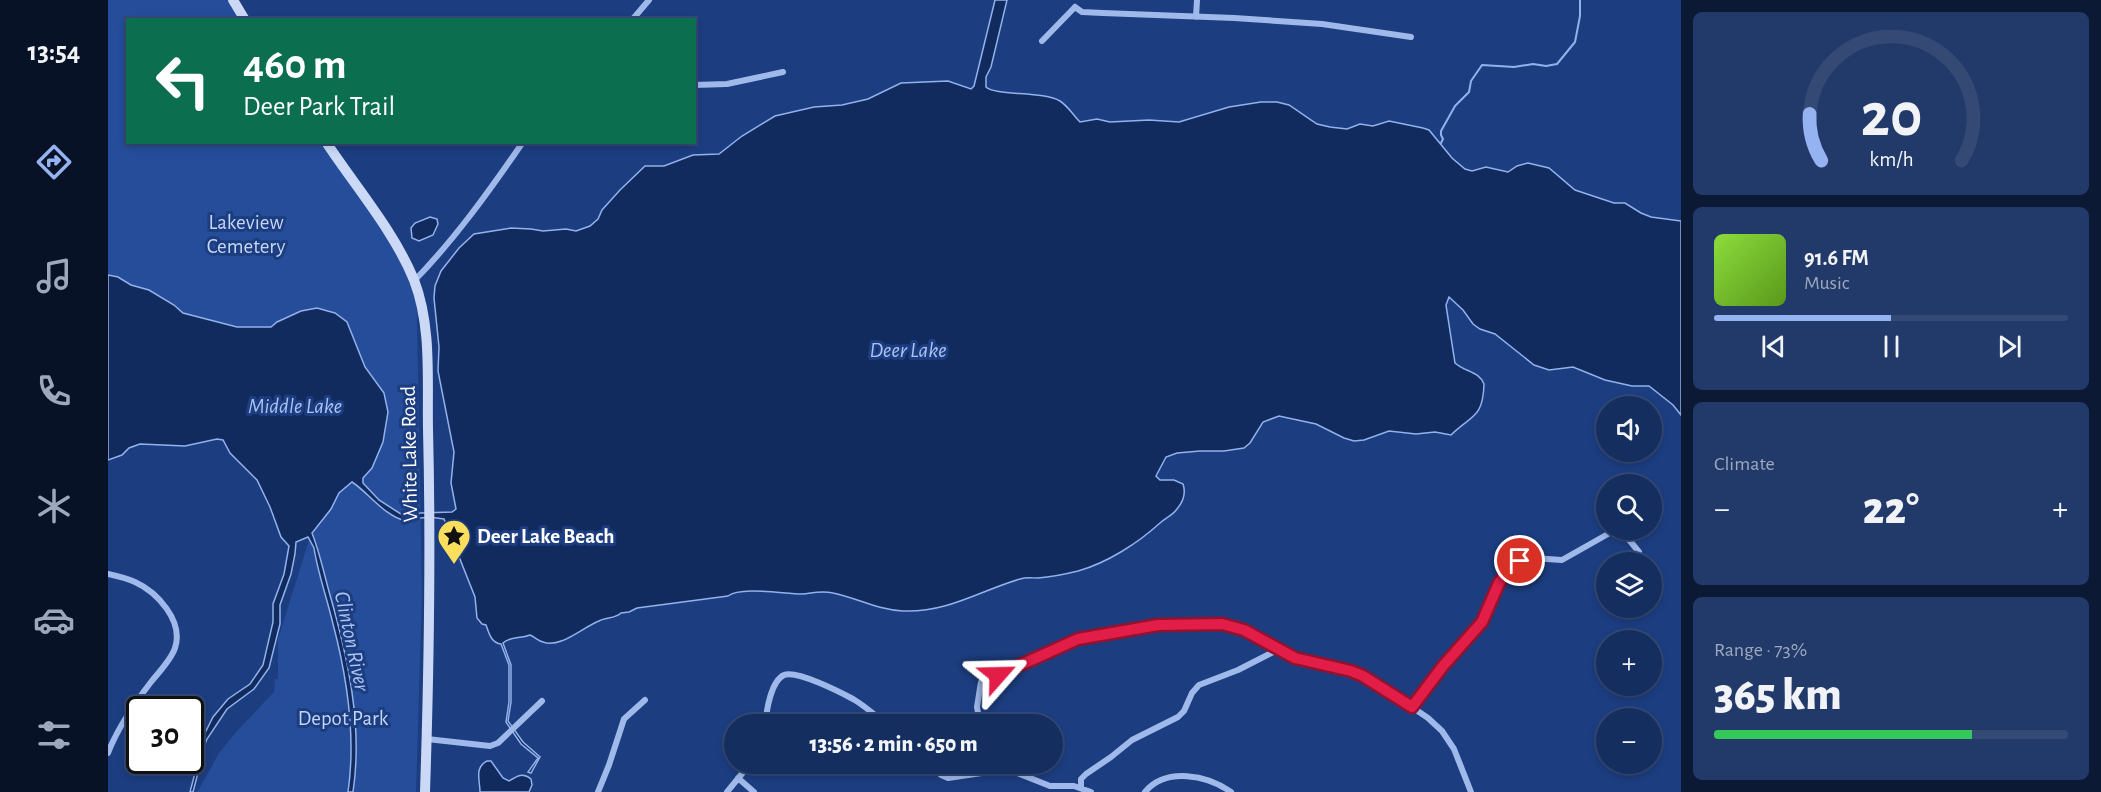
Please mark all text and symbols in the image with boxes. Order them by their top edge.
text: 13:54 [28,38,80,65]
icon: left [144,42,222,120]
text: 460 m [243,44,347,86]
text: 20 [1860,85,1922,147]
text: Deer Park Trail [243,93,395,120]
icon: directions [33,141,75,183]
text: km/h [1869,149,1913,170]
park label: Lakeview Cemetery [207,212,285,257]
text: 91.6 FM [1804,247,1869,269]
icon: music [33,255,75,297]
text: Music [1804,273,1850,293]
icon: previous [1757,330,1790,363]
icon: pause [1875,330,1908,363]
icon: next [1993,330,2026,363]
water label: Deer Lake [869,339,947,361]
icon: phone [33,370,75,412]
street label: White Lake Road [398,385,421,523]
water label: Middle Lake [248,395,342,417]
map controls [1596,396,1662,774]
button: sound [1596,396,1662,462]
text: Climate [1714,454,1775,474]
button: search [1596,474,1662,540]
icon: climate [33,485,75,527]
text: 22° [1863,487,1919,532]
text: − [1714,493,1730,526]
text: + [2052,493,2068,526]
place icon: Deer Lake Beach [436,518,472,565]
place label: Deer Lake Beach [477,526,615,547]
pin [1494,535,1545,586]
icon: arrive [1503,544,1536,577]
button: layers [1596,552,1662,618]
water label: Clinton River [331,589,374,694]
icon: car [33,599,75,641]
button: + [1596,630,1662,696]
text: Range · 73% [1714,640,1807,660]
position arrow [966,643,1030,707]
text: 365 km [1714,673,1842,718]
speed limit sign: 30 [126,696,204,774]
park label: Depot Park [298,708,389,729]
button: − [1596,708,1662,774]
icon: filters [33,714,75,756]
text: 13:56 · 2 min · 650 m [809,733,978,755]

